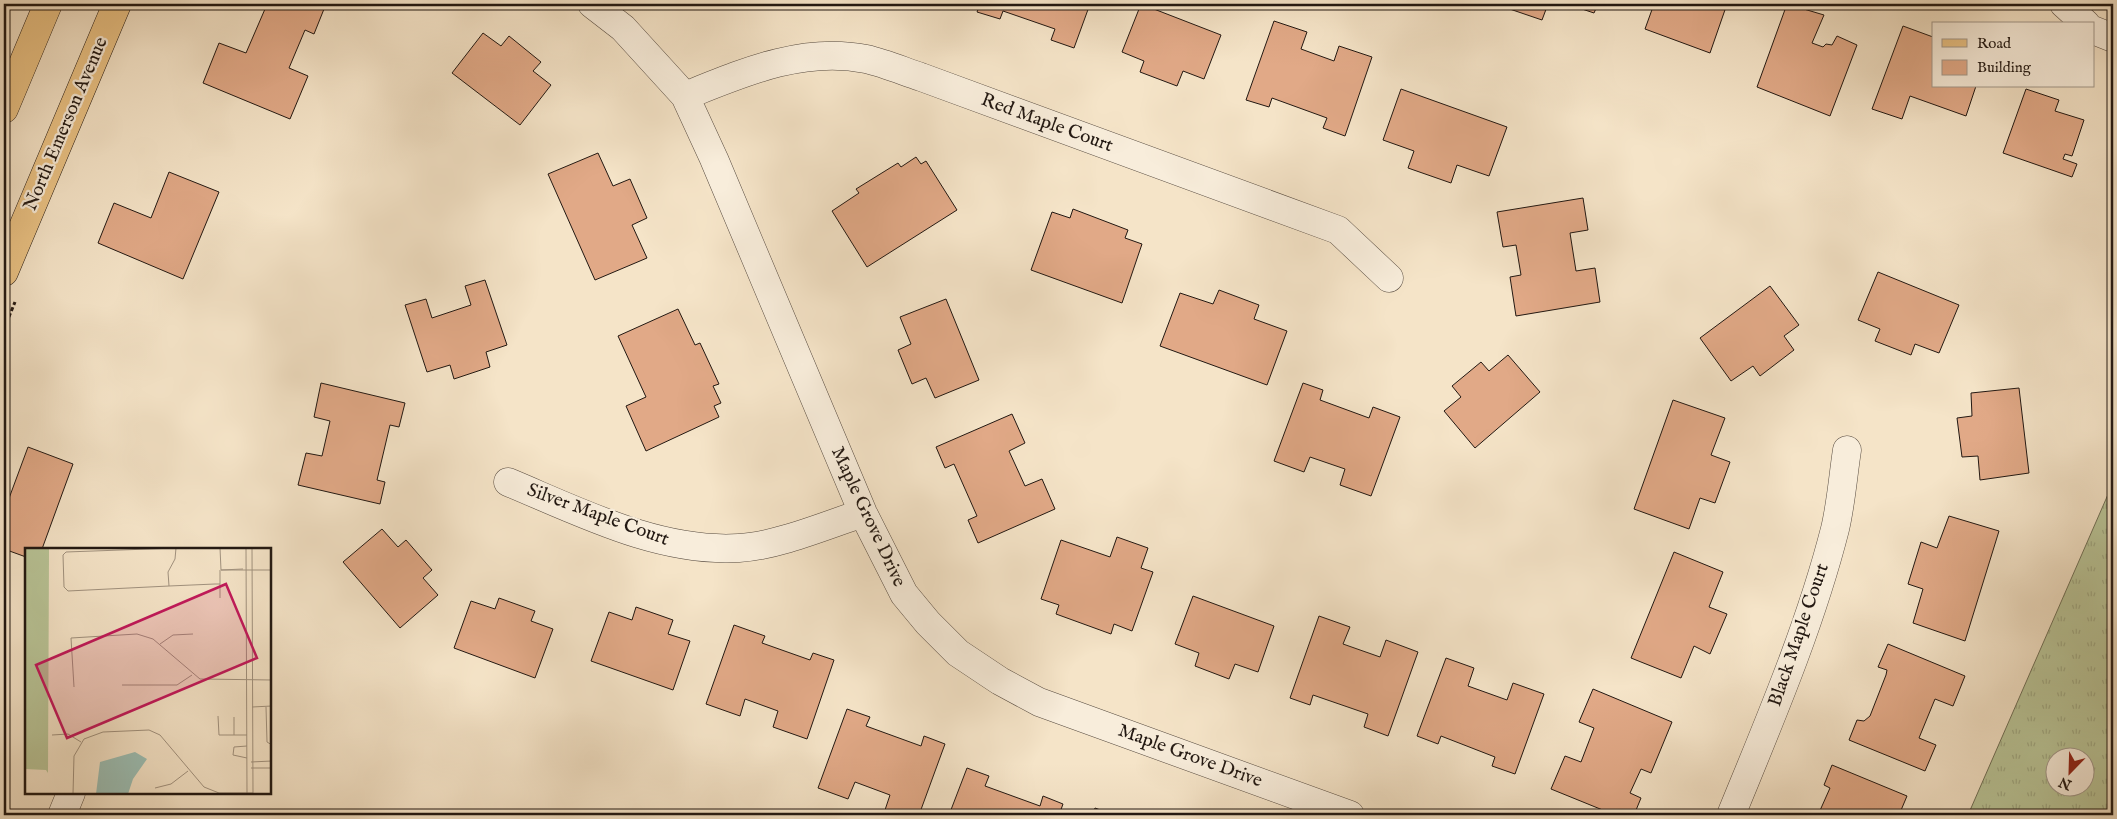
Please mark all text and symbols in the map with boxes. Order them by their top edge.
legend [1932,22,2094,88]
street label: North Emerson Avenue [19,33,114,215]
text: Road [1977,34,2012,53]
text: Building [1977,58,2032,77]
street label: Red Maple Court [978,88,1117,158]
street label: Maple Grove Drive [825,443,911,591]
street label: Silver Maple Court [524,478,673,552]
inset map [25,548,271,794]
street label: Black Maple Court [1763,560,1835,710]
street label: Maple Grove Drive [1115,719,1266,793]
north arrow [2044,746,2094,796]
text: N [2056,772,2075,794]

